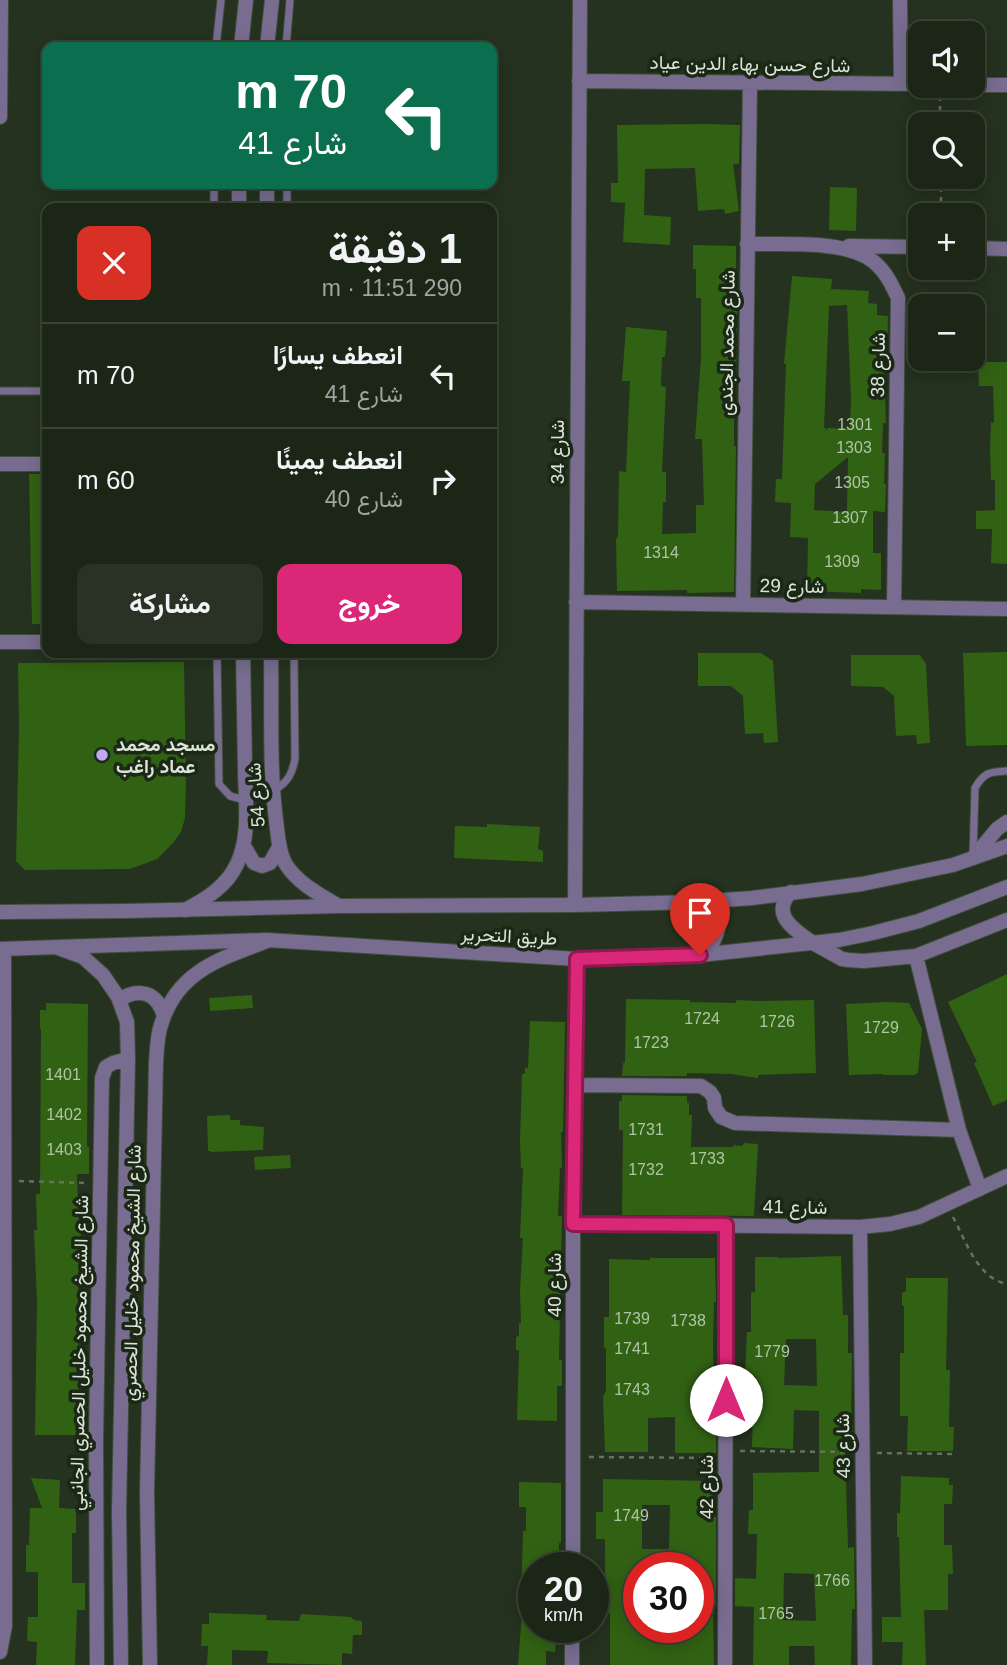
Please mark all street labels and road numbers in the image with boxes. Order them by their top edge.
street label: شارع حسن بهاء الدين عياد [649,52,851,78]
street label: شارع محمد الجندى [715,270,741,416]
street label: شارع 38 [867,332,891,398]
street label: شارع 34 [547,420,570,484]
street label: شارع 29 [759,575,825,599]
street label: شارع 54 [243,762,271,828]
street label: طريق التحرير [459,923,558,950]
street label: شارع الشيخ محمود خليل الحصري [119,1144,150,1402]
street label: شارع الشيخ محمود خليل الحصري الجانبي [66,1195,97,1511]
street label: شارع 41 [762,1196,828,1220]
street label: شارع 40 [544,1253,567,1317]
street label: شارع 43 [832,1413,856,1478]
street label: شارع 42 [696,1455,719,1519]

